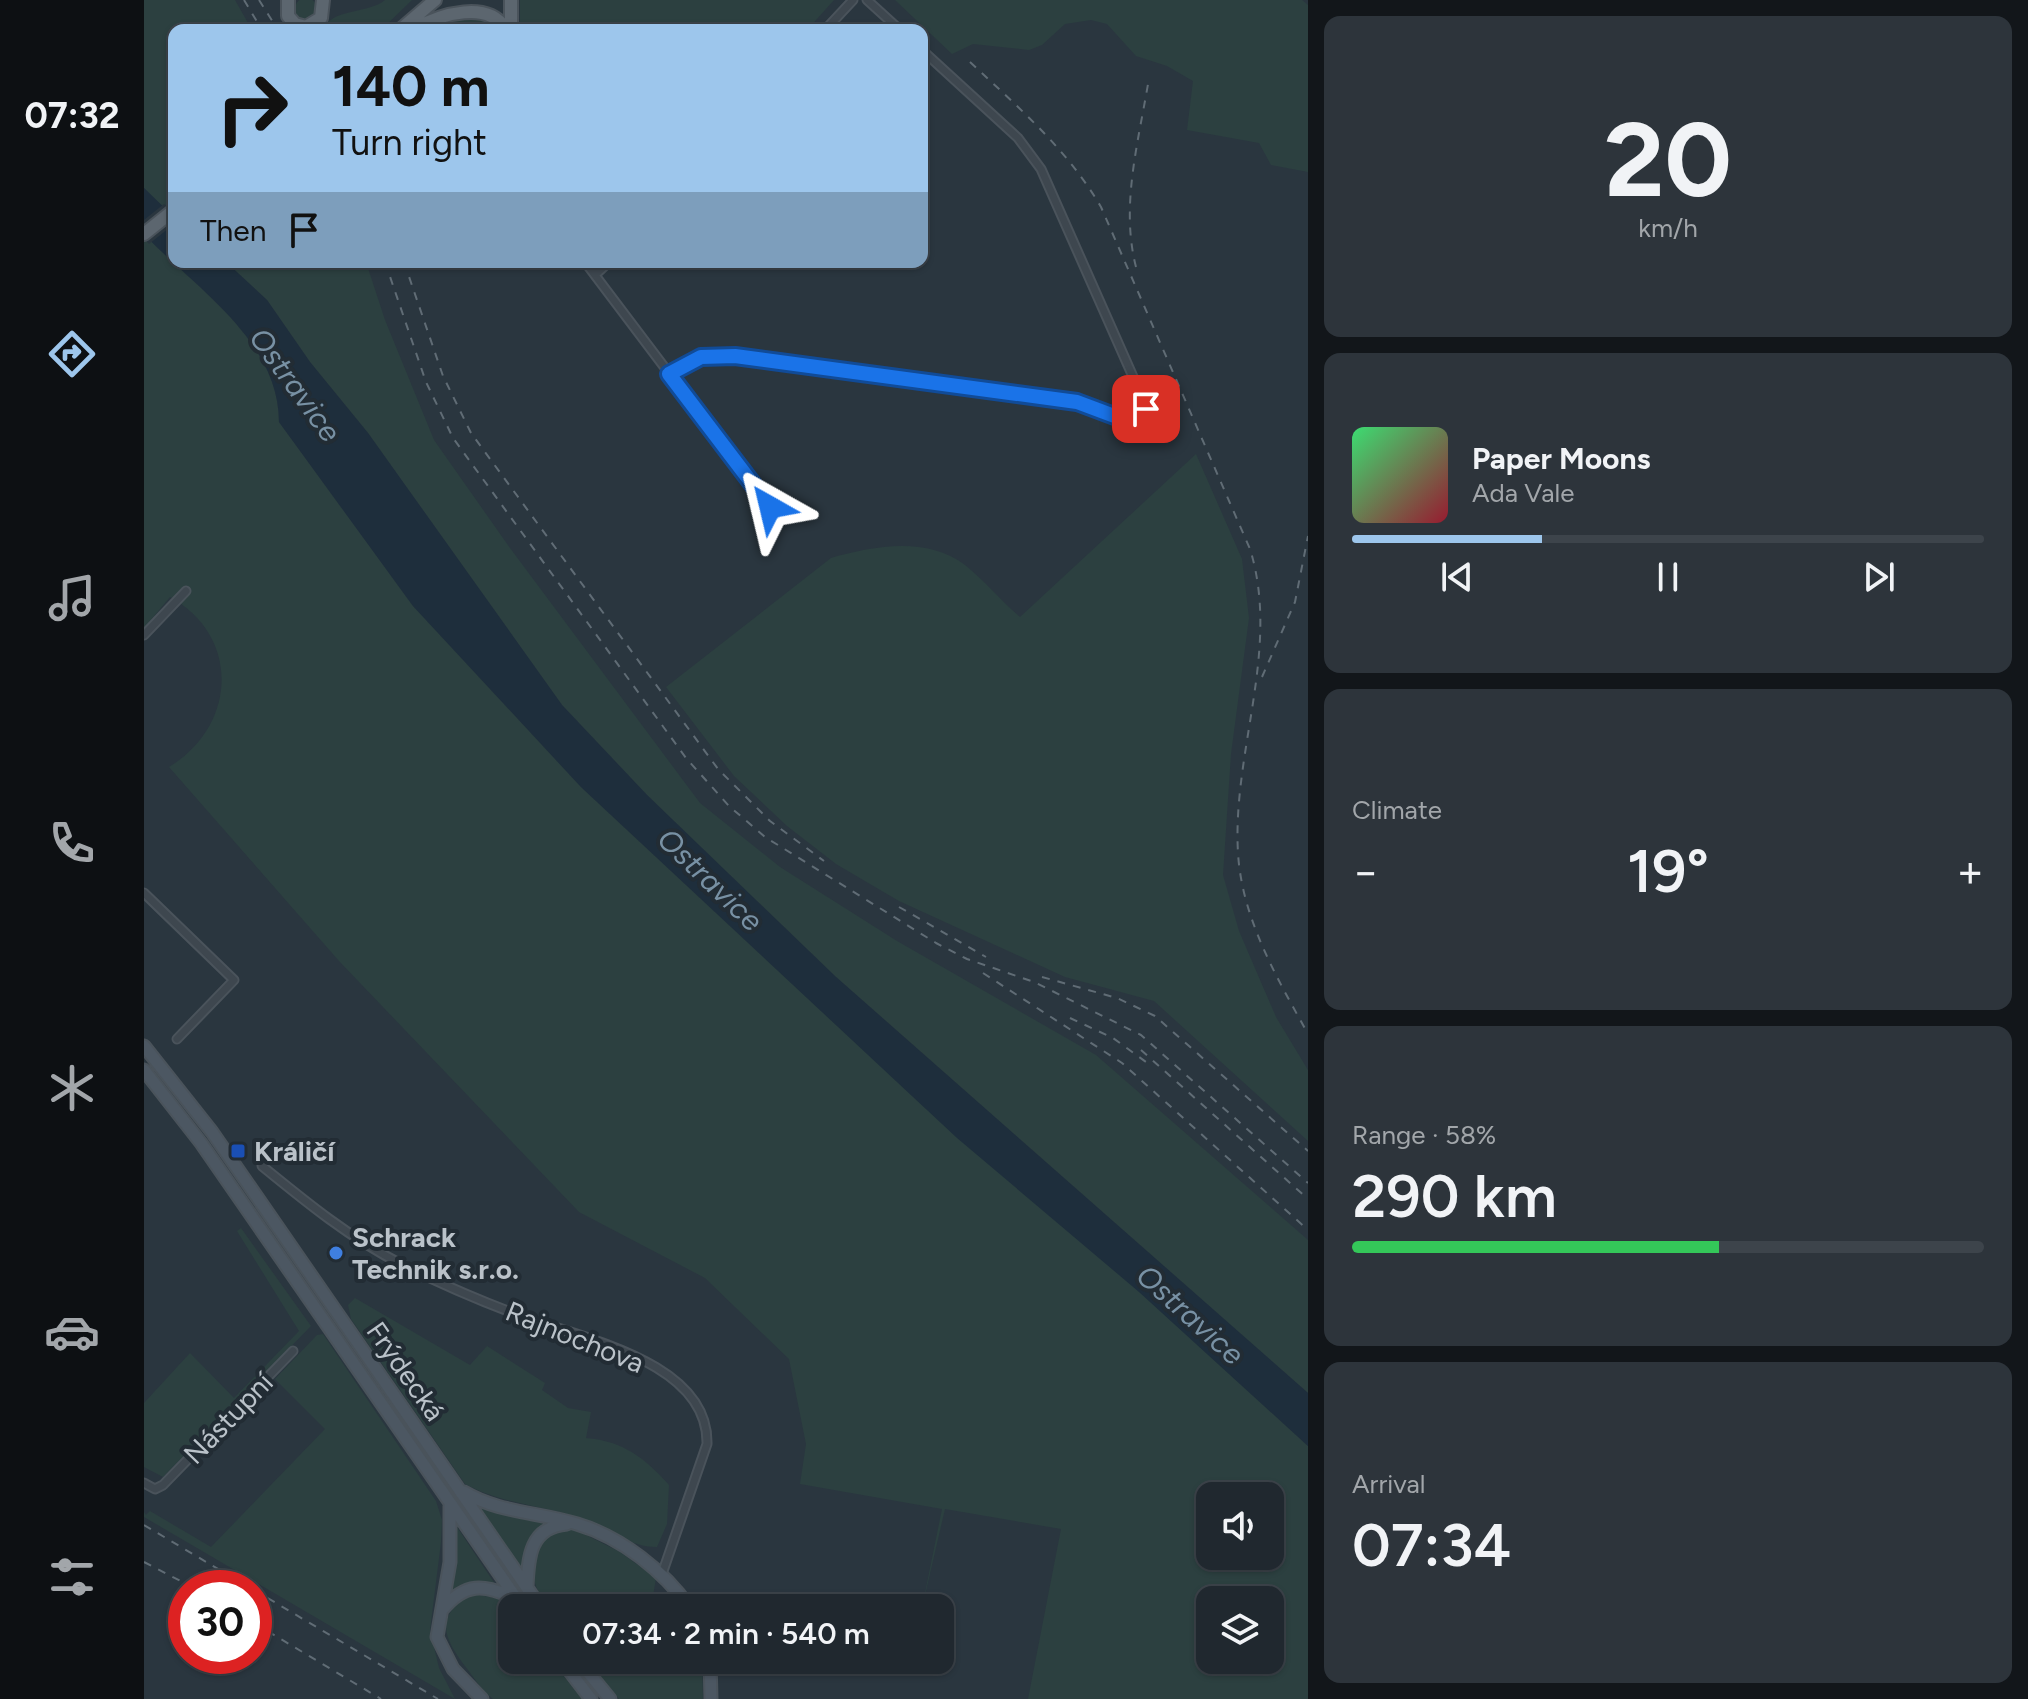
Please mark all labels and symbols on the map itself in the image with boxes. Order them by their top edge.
water label: Ostravice [242,320,349,449]
pin [1112,375,1180,443]
position arrow [728,465,812,549]
water label: Ostravice [650,820,771,939]
place label: Králičí [254,1134,336,1168]
marker: Králičí [229,1142,247,1160]
place label: Schrack Technik s.r.o. [352,1220,519,1286]
marker: Schrack Technik s.r.o. [327,1244,345,1262]
water label: Ostravice [1129,1257,1252,1373]
street label: Rajnochova [501,1294,649,1380]
street label: Frýdecká [360,1315,452,1427]
street label: Nástupní [176,1364,281,1471]
speed limit sign: 30 [168,1570,272,1674]

